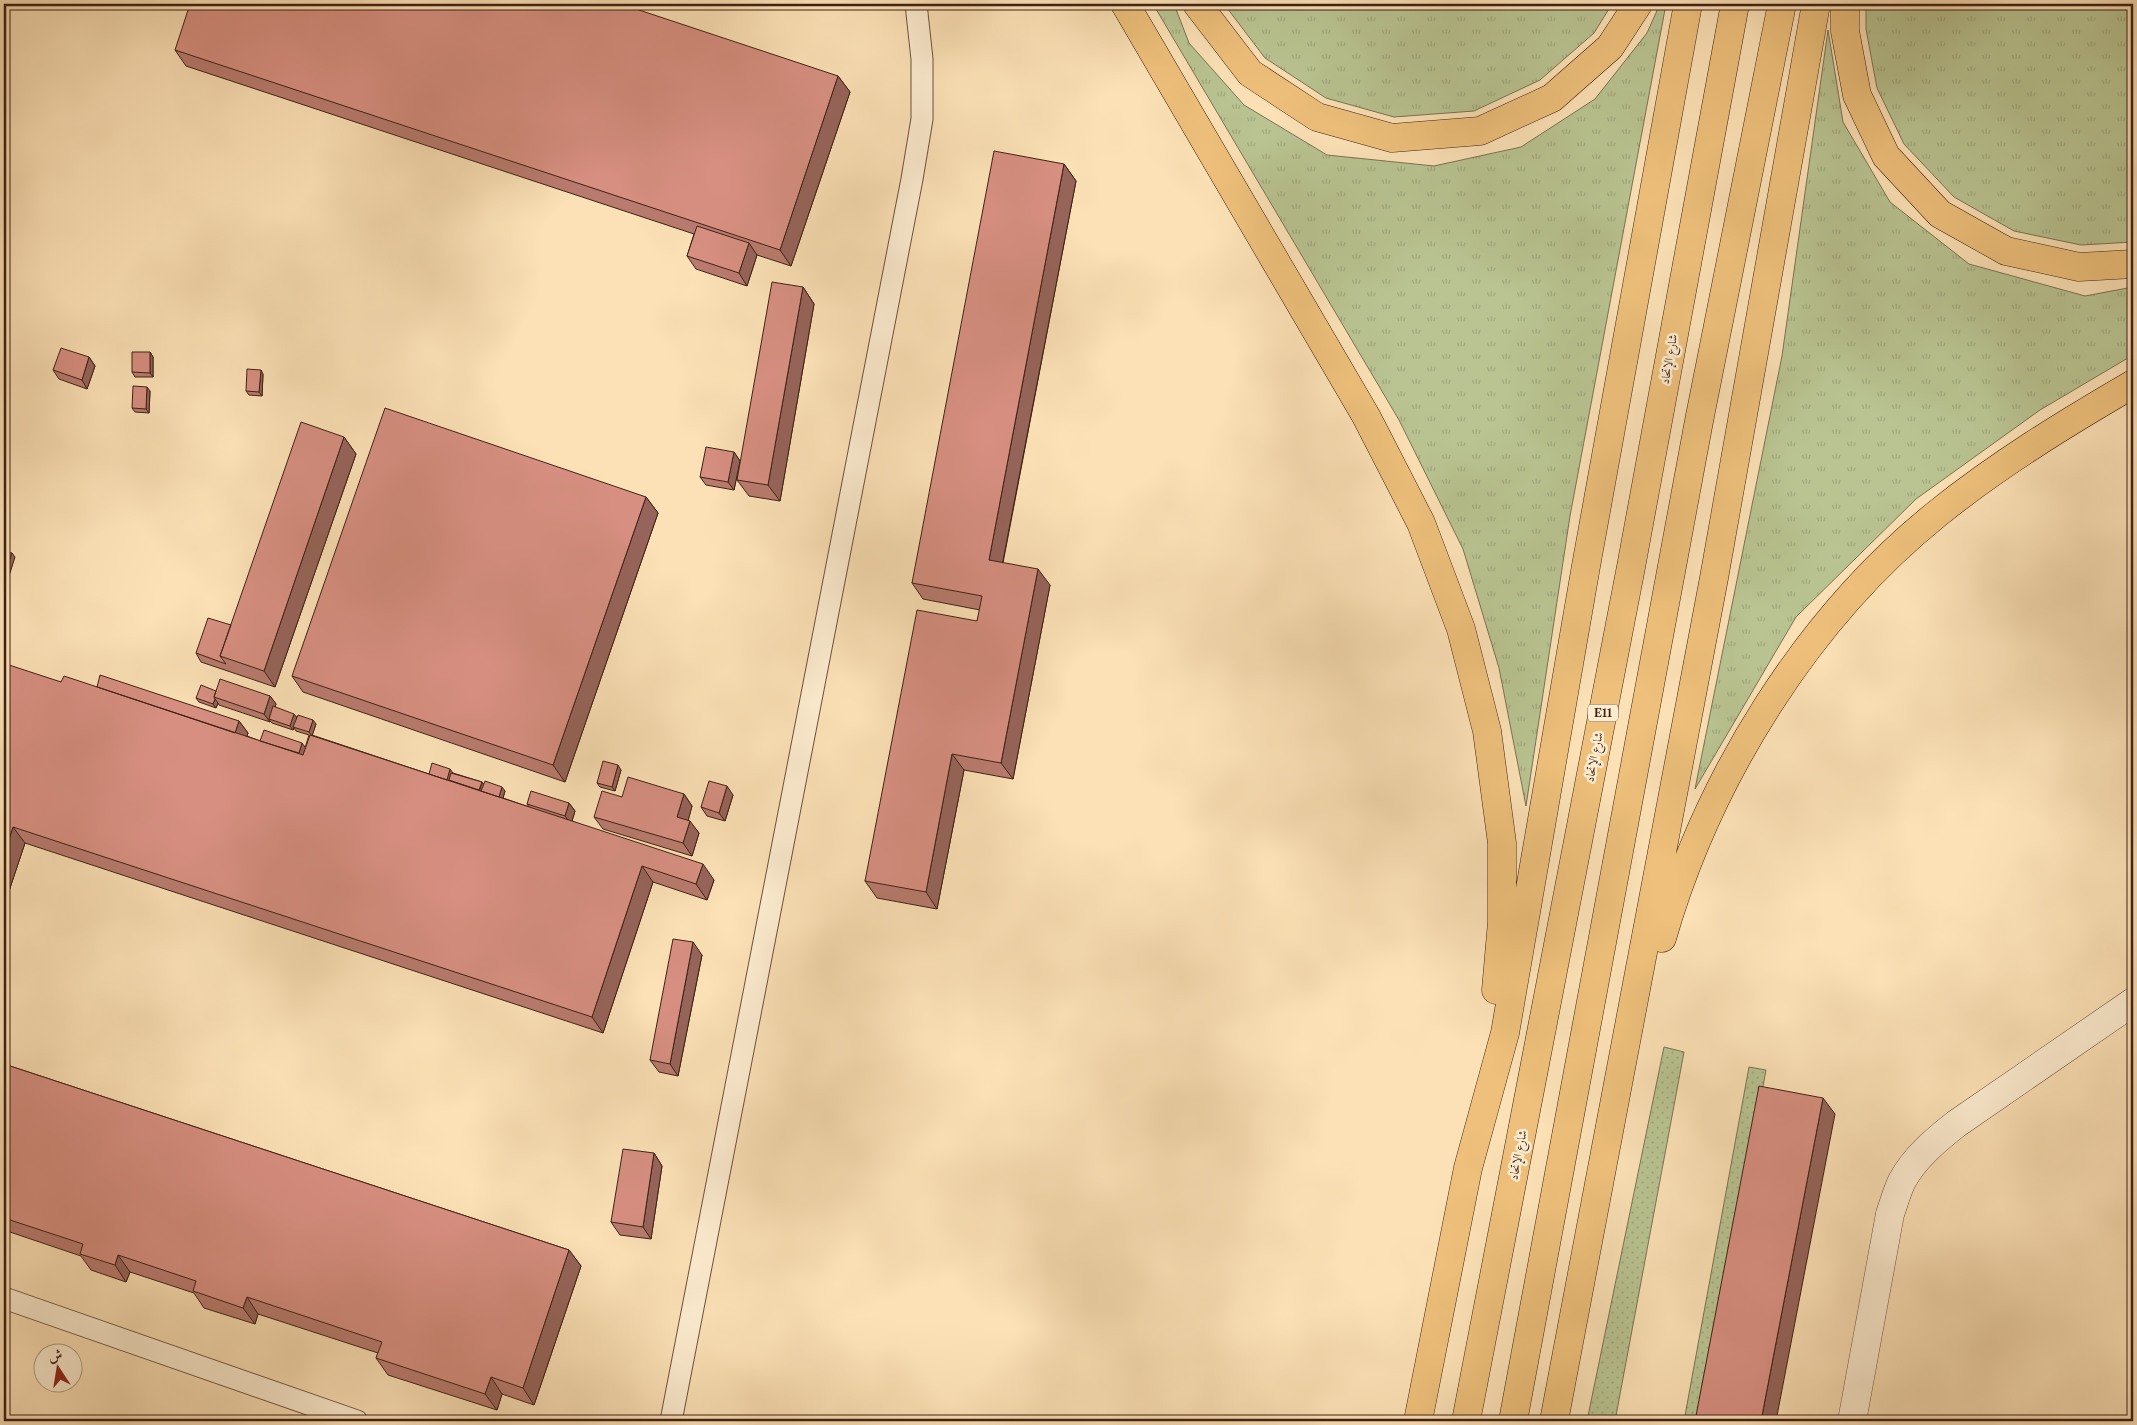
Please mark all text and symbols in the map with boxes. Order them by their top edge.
street label: شارع الإتحاد [1657,333,1684,386]
road number: E11 [1588,704,1618,721]
street label: شارع الإتحاد [1581,731,1610,784]
street label: شارع الإتحاد [1505,1129,1534,1182]
north arrow [32,1342,82,1392]
text: ش [47,1345,64,1366]

